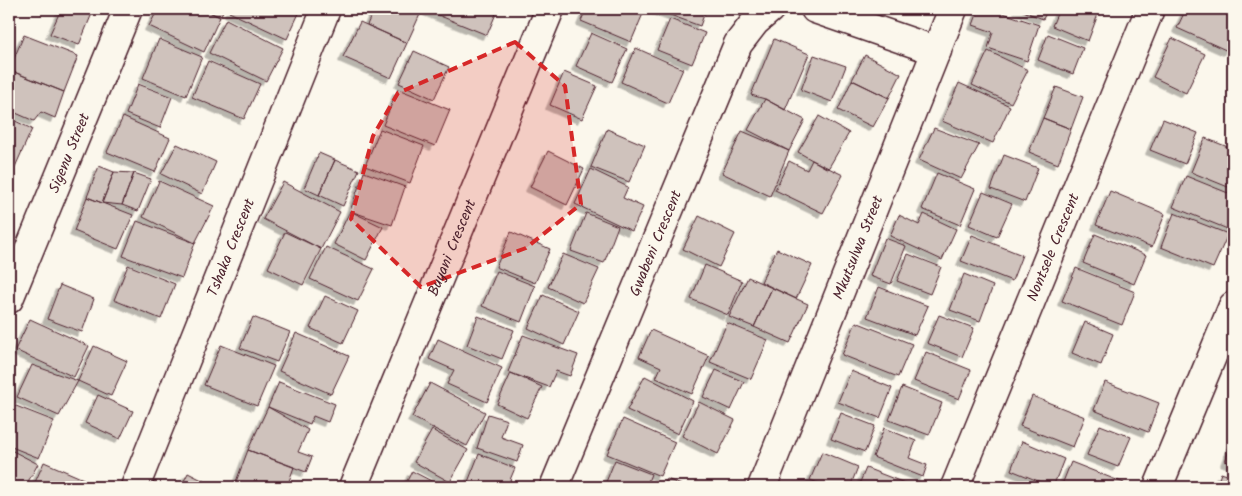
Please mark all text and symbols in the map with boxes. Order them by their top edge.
street label: Sigenu Street [43,109,97,197]
street label: Gwabeni Crescent [623,187,689,300]
street label: Nontsele Crescent [1021,190,1087,305]
street label: Mkutsulwa Street [827,192,890,304]
street label: Tshaka Crescent [201,195,262,301]
street label: Buyani Crescent [422,196,483,300]

